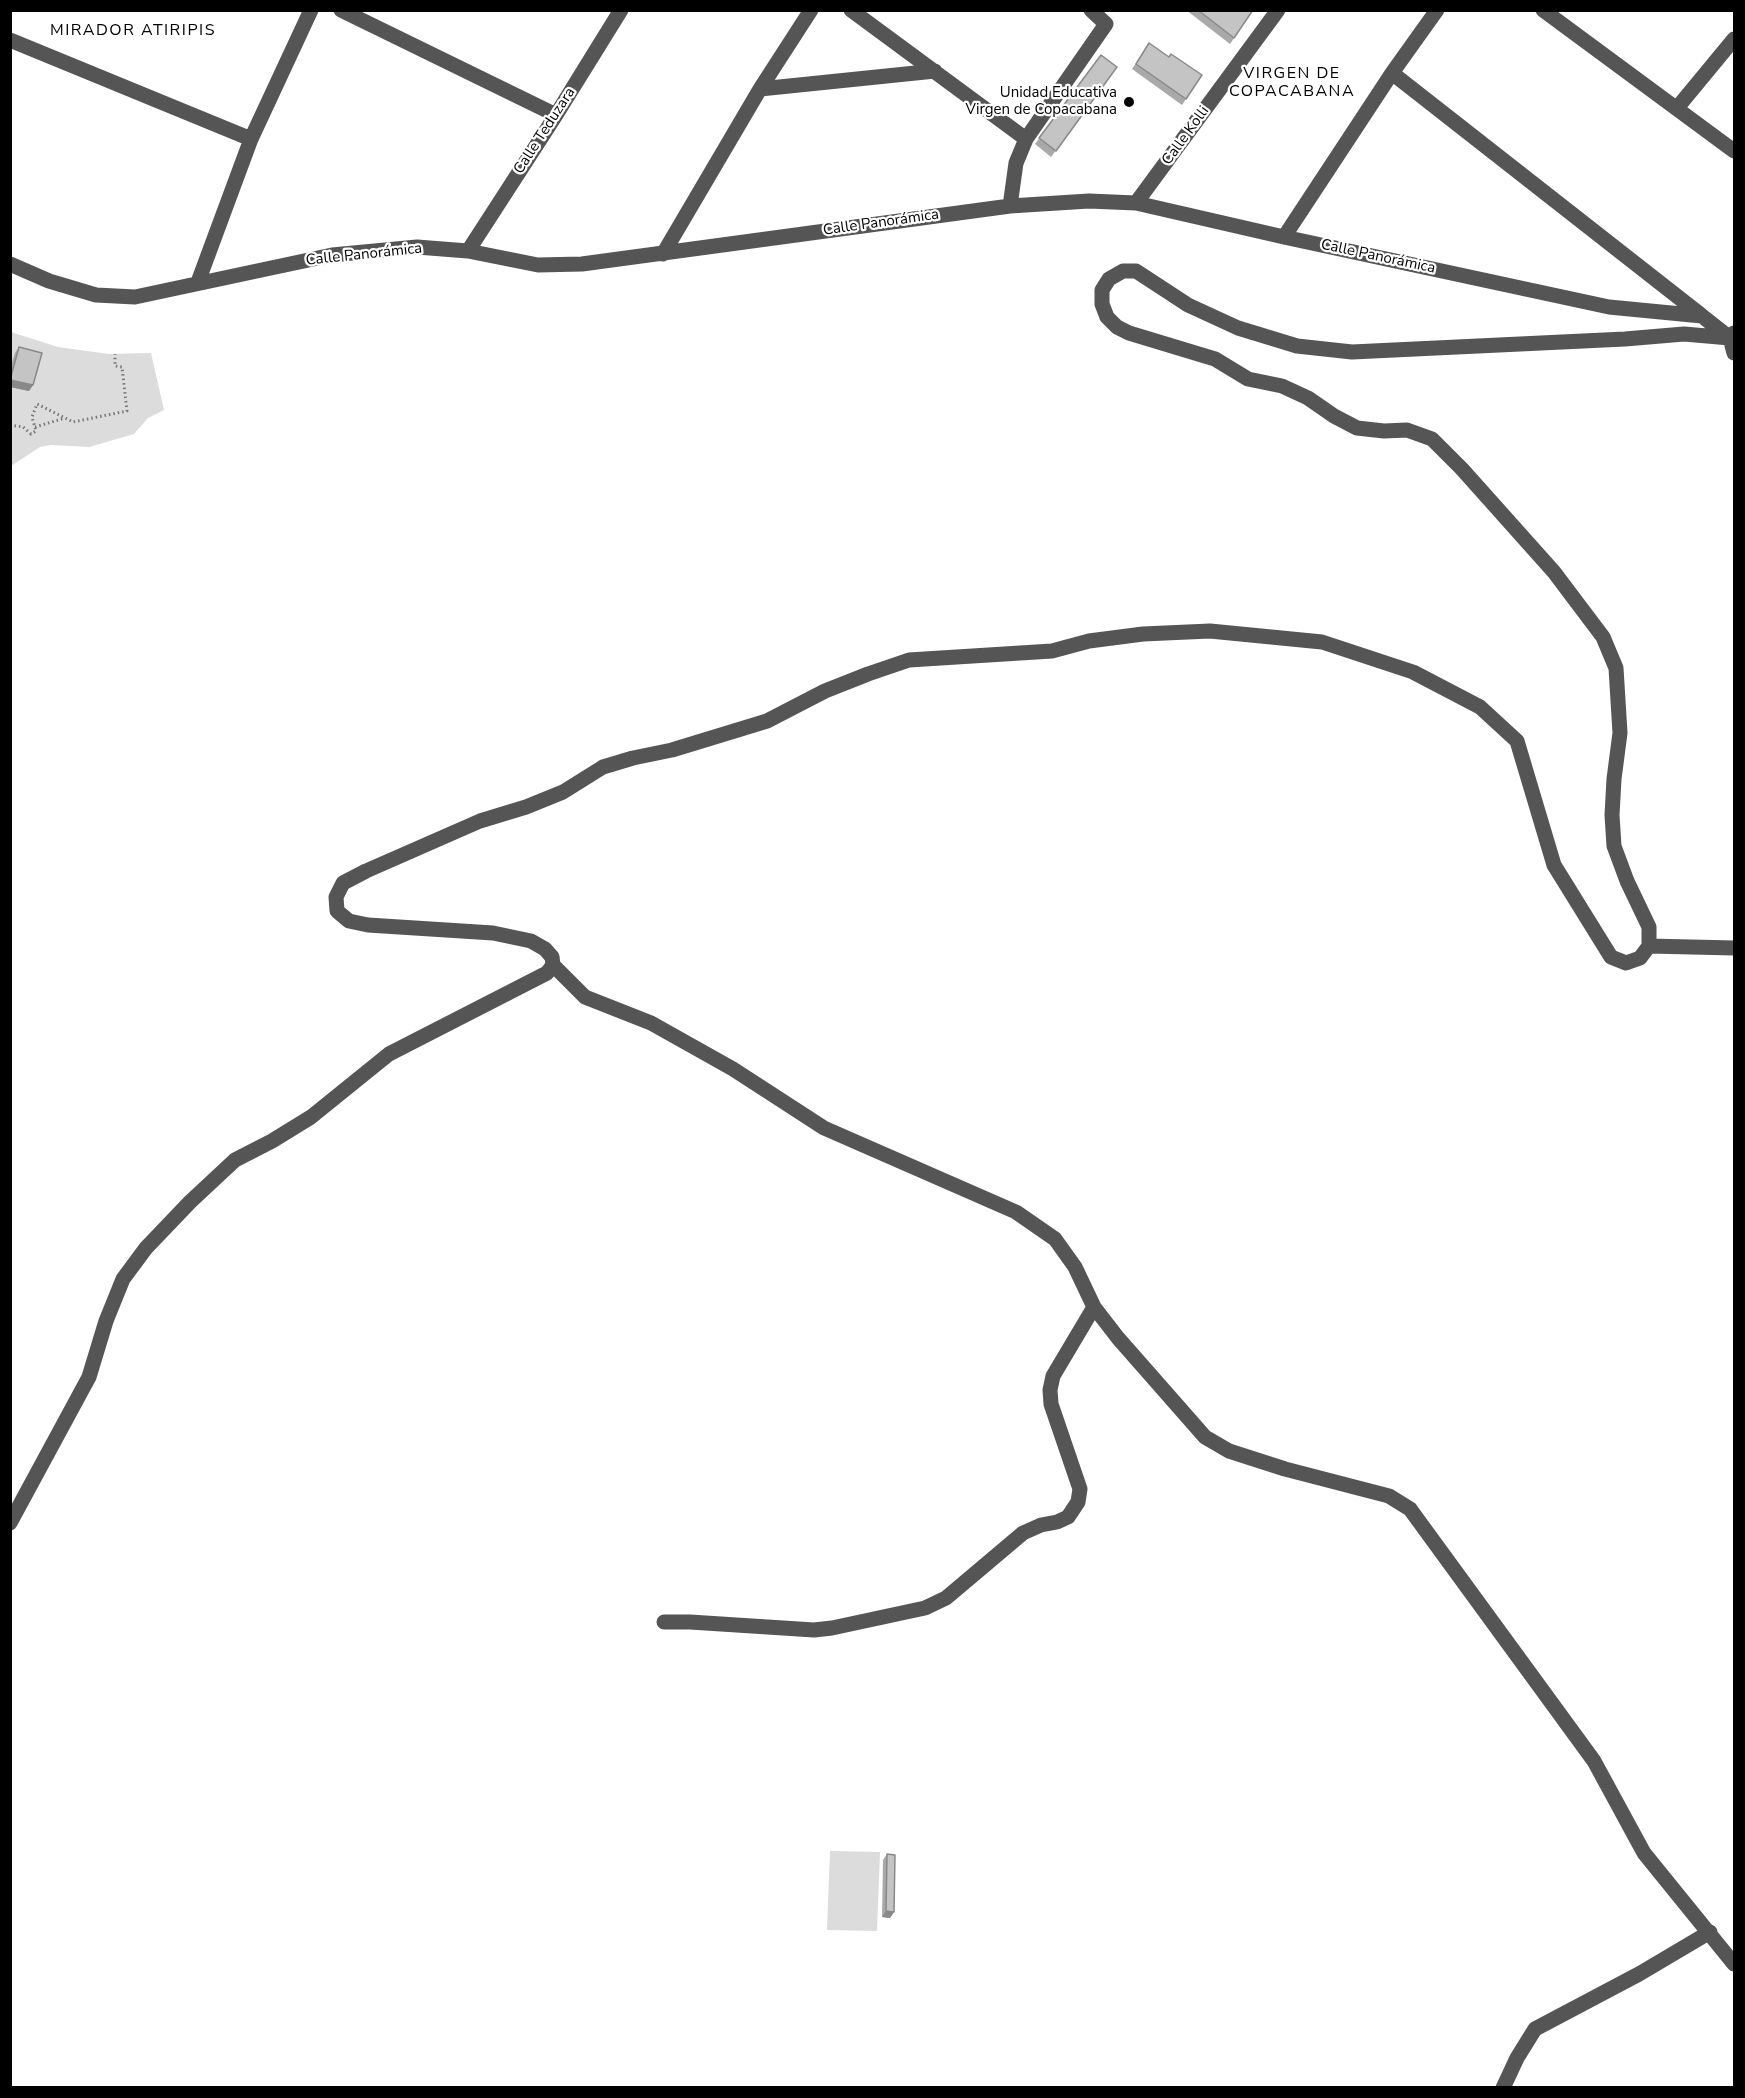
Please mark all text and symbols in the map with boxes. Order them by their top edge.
district label: MIRADOR ATIRIPIS [50,21,216,41]
district label: VIRGEN DE COPACABANA [1229,64,1355,102]
street label: Calle Teduzara [510,84,580,178]
place label: Unidad Educativa Virgen de Copacabana [966,84,1117,119]
marker: Unidad Educativa Virgen de Copacabana [1122,95,1136,109]
street label: Calle Kolli [1159,103,1213,169]
street label: Calle Panorámica [822,206,940,240]
street label: Calle Panorámica [1319,236,1437,278]
street label: Calle Panorámica [305,240,423,270]

